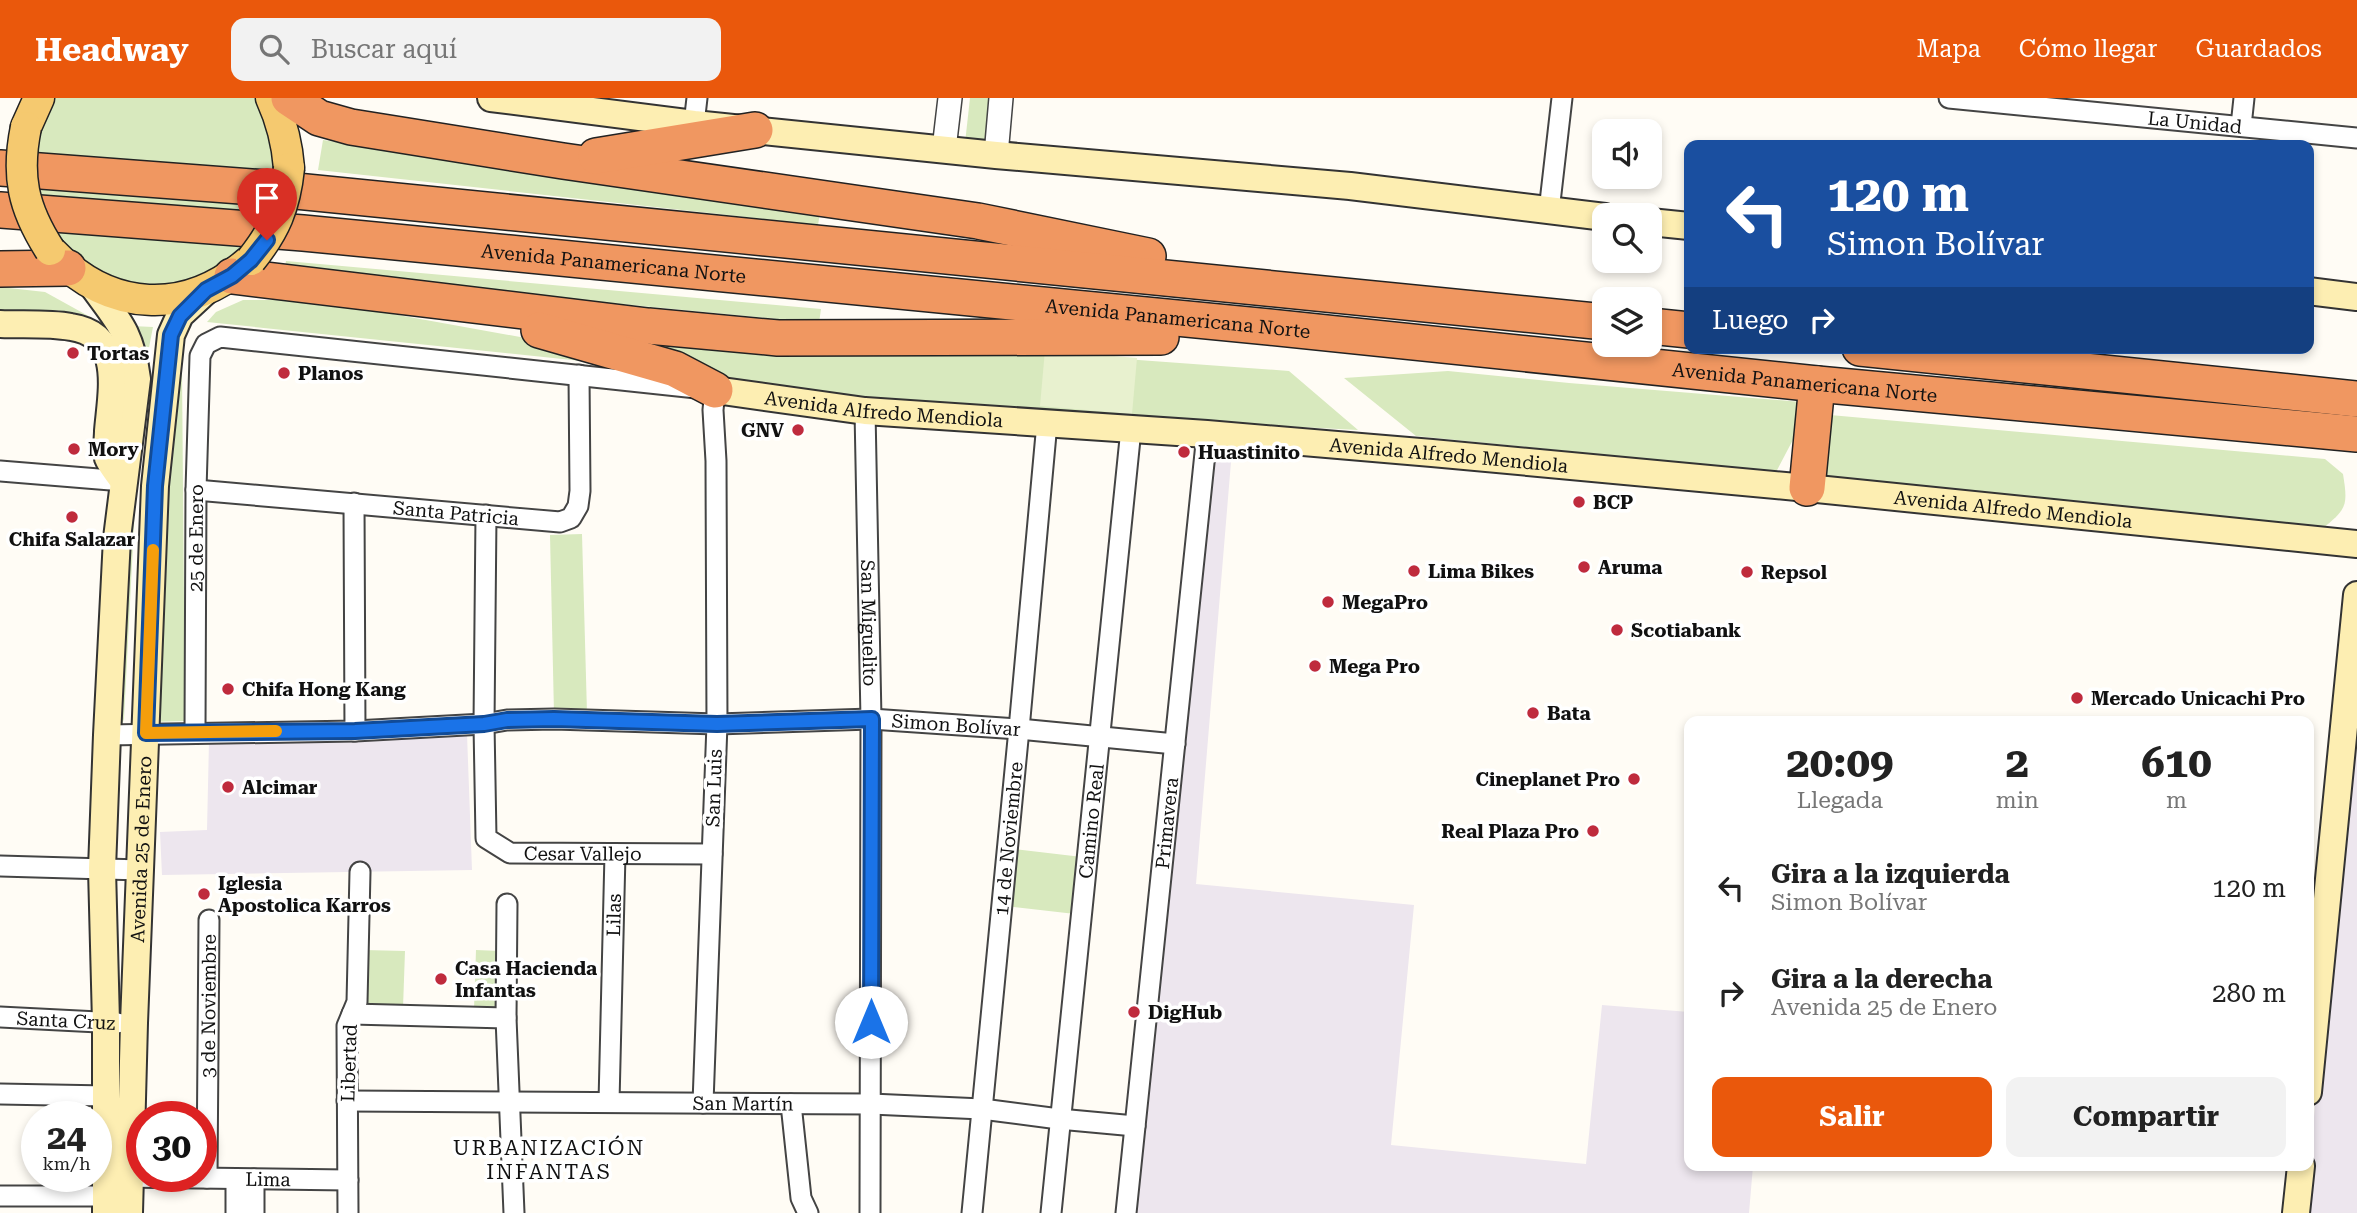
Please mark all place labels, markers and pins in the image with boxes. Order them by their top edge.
pin [237,168,297,240]
place label: Tortas [87,342,150,365]
marker: Tortas [65,345,81,361]
place label: Planos [298,362,364,385]
marker: Planos [276,365,292,381]
place label: GNV [741,419,784,442]
marker: GNV [790,422,806,438]
place label: Mory [88,438,139,461]
marker: Mory [66,441,82,457]
place label: Huastinito [1198,441,1300,464]
marker: Huastinito [1176,444,1192,460]
place label: BCP [1593,491,1633,514]
marker: BCP [1571,494,1587,510]
marker: Chifa Salazar [64,509,80,525]
place label: Chifa Salazar [9,528,136,551]
place label: Aruma [1598,556,1662,579]
marker: Aruma [1576,559,1592,575]
place label: Lima Bikes [1428,560,1534,583]
place label: Repsol [1761,561,1827,584]
marker: Lima Bikes [1406,563,1422,579]
marker: Repsol [1739,564,1755,580]
place label: MegaPro [1342,591,1428,614]
marker: MegaPro [1320,594,1336,610]
place label: Scotiabank [1631,619,1741,642]
marker: Scotiabank [1609,622,1625,638]
place label: Mega Pro [1329,655,1420,678]
marker: Mega Pro [1307,658,1323,674]
place label: Chifa Hong Kang [242,678,406,701]
marker: Chifa Hong Kang [220,681,236,697]
place label: Mercado Unicachi Pro [2091,687,2305,710]
marker: Mercado Unicachi Pro [2069,690,2085,706]
place label: Bata [1547,702,1591,725]
marker: Bata [1525,705,1541,721]
place label: Cineplanet Pro [1476,768,1620,791]
marker: Cineplanet Pro [1626,771,1642,787]
place label: Alcimar [242,776,318,799]
marker: Alcimar [220,779,236,795]
place label: Real Plaza Pro [1441,820,1579,843]
marker: Real Plaza Pro [1585,823,1601,839]
place label: Iglesia Apostolica Karros [218,872,391,917]
marker: Iglesia Apostolica Karros [196,886,212,902]
place label: Casa Hacienda Infantas [455,957,597,1002]
marker: Casa Hacienda Infantas [433,971,449,987]
place label: DigHub [1148,1001,1222,1024]
marker: DigHub [1126,1004,1142,1020]

